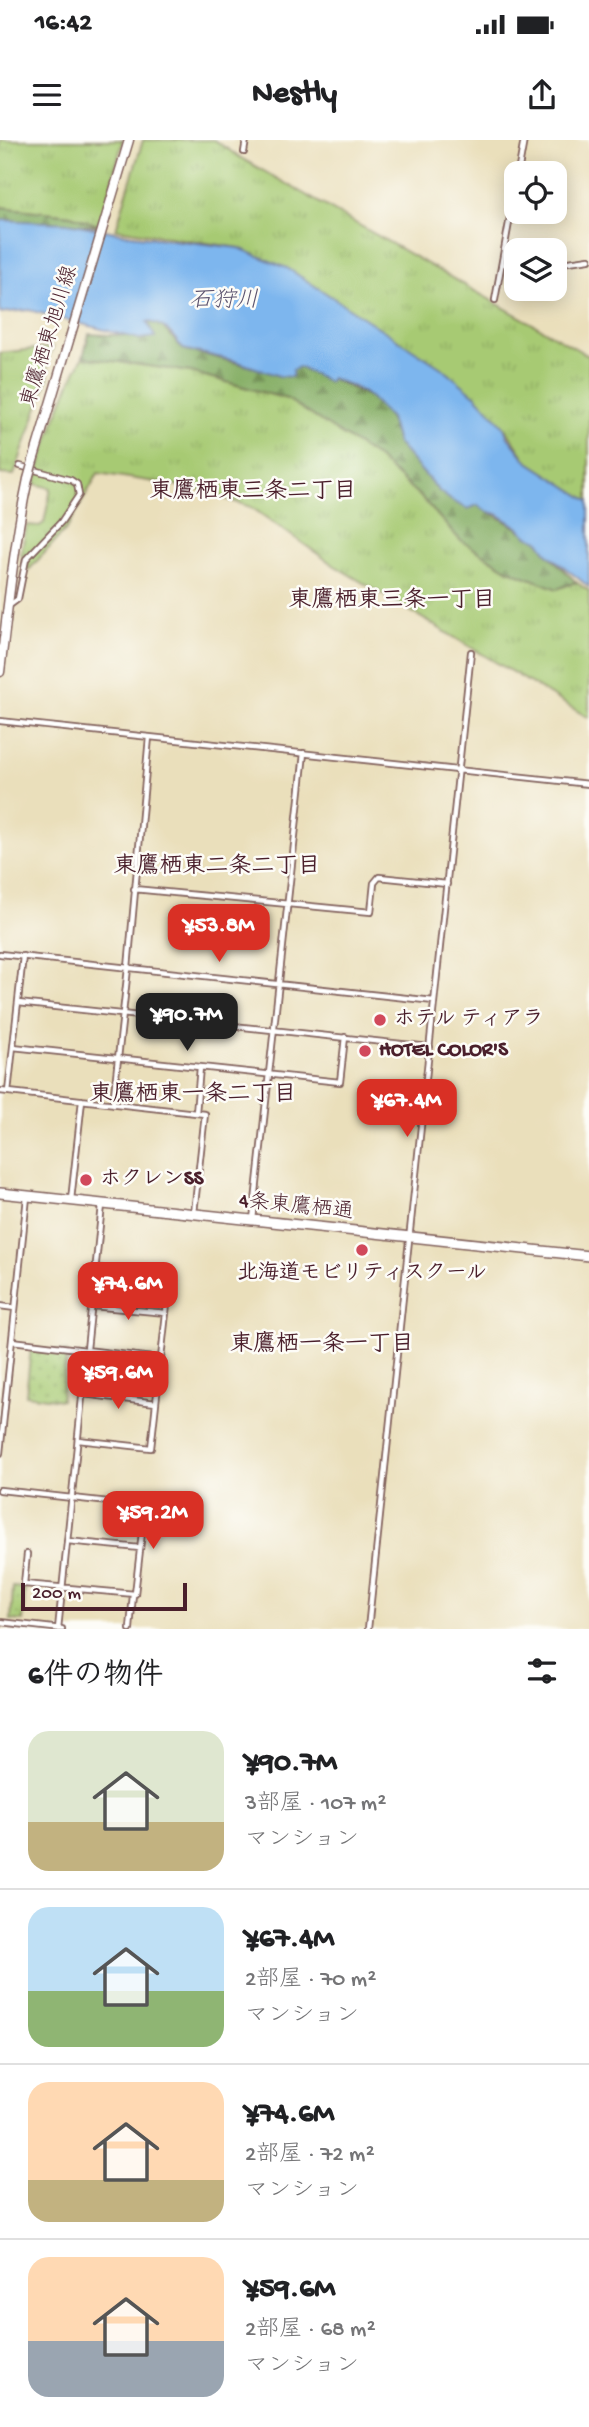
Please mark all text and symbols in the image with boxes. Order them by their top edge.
text: 16:42 [35,9,92,40]
icon: menu [28,76,66,114]
text: Nestly [252,76,337,114]
icon: share [523,76,561,114]
map controls [504,161,567,301]
button: locate [504,161,567,224]
button: layers [504,238,567,301]
street label: 東鷹栖東旭川線 [16,262,84,411]
water label: 石狩川 [190,288,259,315]
district label: 東鷹栖東三条二丁目 [150,477,357,506]
district label: 東鷹栖東三条一丁目 [289,586,496,615]
district label: 東鷹栖東二条二丁目 [114,852,321,881]
pin: ¥53.8M [162,904,276,964]
text: ¥53.8M [184,913,254,940]
pin: ¥90.7M [130,993,244,1053]
text: ¥90.7M [152,1002,222,1029]
place label: ホテル ティアラ [394,1008,543,1033]
marker: ホテル ティアラ [372,1012,388,1028]
place label: HOTEL COLOR'S [379,1039,509,1064]
marker: HOTEL COLOR'S [357,1043,373,1059]
district label: 東鷹栖東一条二丁目 [90,1080,297,1109]
pin: ¥67.4M [350,1080,464,1139]
text: ¥67.4M [373,1088,441,1115]
place label: ホクレンSS [100,1168,205,1193]
marker: ホクレンSS [78,1172,94,1188]
street label: 4条東鷹栖通 [238,1188,355,1226]
marker: 北海道モビリティスクール [354,1242,370,1258]
place label: 北海道モビリティスクール [237,1261,487,1287]
pin: ¥74.6M [71,1262,185,1322]
text: ¥74.6M [94,1271,162,1298]
district label: 東鷹栖一条一丁目 [230,1330,414,1359]
pin: ¥59.6M [61,1352,175,1411]
text: ¥59.6M [83,1360,153,1387]
pin: ¥59.2M [96,1492,210,1551]
text: ¥59.2M [119,1500,187,1527]
scale bar [21,1580,187,1612]
text: 200 m [32,1583,81,1606]
icon: filters [523,1652,561,1690]
text: 6件の物件 [28,1660,163,1695]
text: ¥90.7M [245,1747,337,1782]
icon: home [84,1759,168,1843]
text: 3部屋 · 107 m² [245,1791,386,1818]
text: マンション [245,1827,359,1854]
text: ¥67.4M [245,1923,334,1958]
icon: home [84,1935,168,2019]
text: 2部屋 · 70 m² [245,1967,376,1994]
text: マンション [245,2003,359,2030]
text: ¥74.6M [245,2098,334,2133]
icon: home [84,2110,168,2194]
text: 2部屋 · 72 m² [245,2142,375,2169]
text: マンション [245,2178,359,2205]
text: ¥59.6M [245,2273,335,2308]
icon: home [84,2285,168,2369]
text: 2部屋 · 68 m² [245,2317,376,2344]
text: マンション [245,2353,359,2380]

